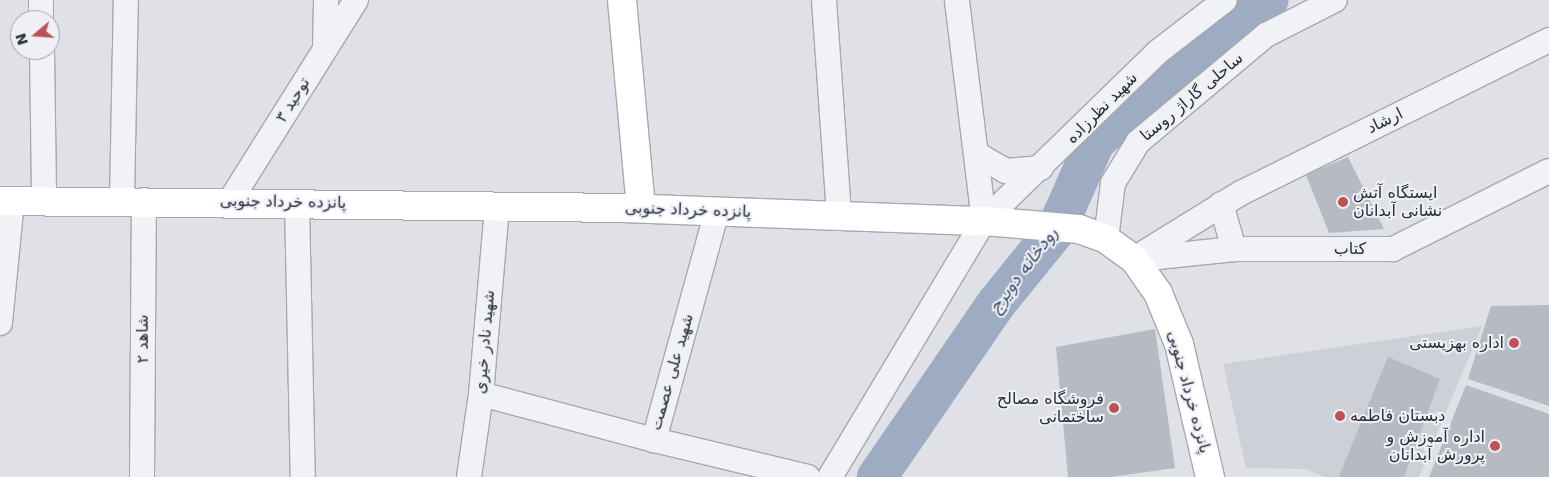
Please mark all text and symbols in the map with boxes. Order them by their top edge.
north arrow [10,10,60,60]
text: N [12,31,31,47]
street label: ساحلی گاراژ روستا [1137,49,1247,145]
street label: شهید نظرزاده [1062,68,1142,148]
street label: توحید ۳ [272,74,314,126]
street label: ارشاد [1364,104,1406,138]
place label: ایستگاه آتش نشانی آبدانان [1353,183,1442,221]
street label: پانزده خرداد جنوبی [220,191,346,213]
marker: ایستگاه آتش نشانی آبدانان [1337,196,1349,208]
street label: پانزده خرداد جنوبی [624,198,752,222]
water label: رودخانه دویرج [984,223,1062,317]
street label: کتاب [1334,239,1366,259]
street label: شهید نادر خیری [471,289,499,395]
street label: شهید علی عصمت [646,311,698,433]
street label: شاهد ۲ [133,315,153,363]
street label: پانزده خرداد جنوبی [1163,328,1215,456]
place label: اداره بهزیستی [1409,333,1504,353]
marker: اداره بهزیستی [1508,337,1520,349]
place label: فروشگاه مصالح ساختمانی [997,389,1104,427]
marker: فروشگاه مصالح ساختمانی [1108,402,1120,414]
place label: دبستان فاطمه [1350,406,1445,426]
marker: دبستان فاطمه [1334,410,1346,422]
place label: اداره آموزش و پرورش آبدانان [1386,427,1485,465]
marker: اداره آموزش و پرورش آبدانان [1489,440,1501,452]

